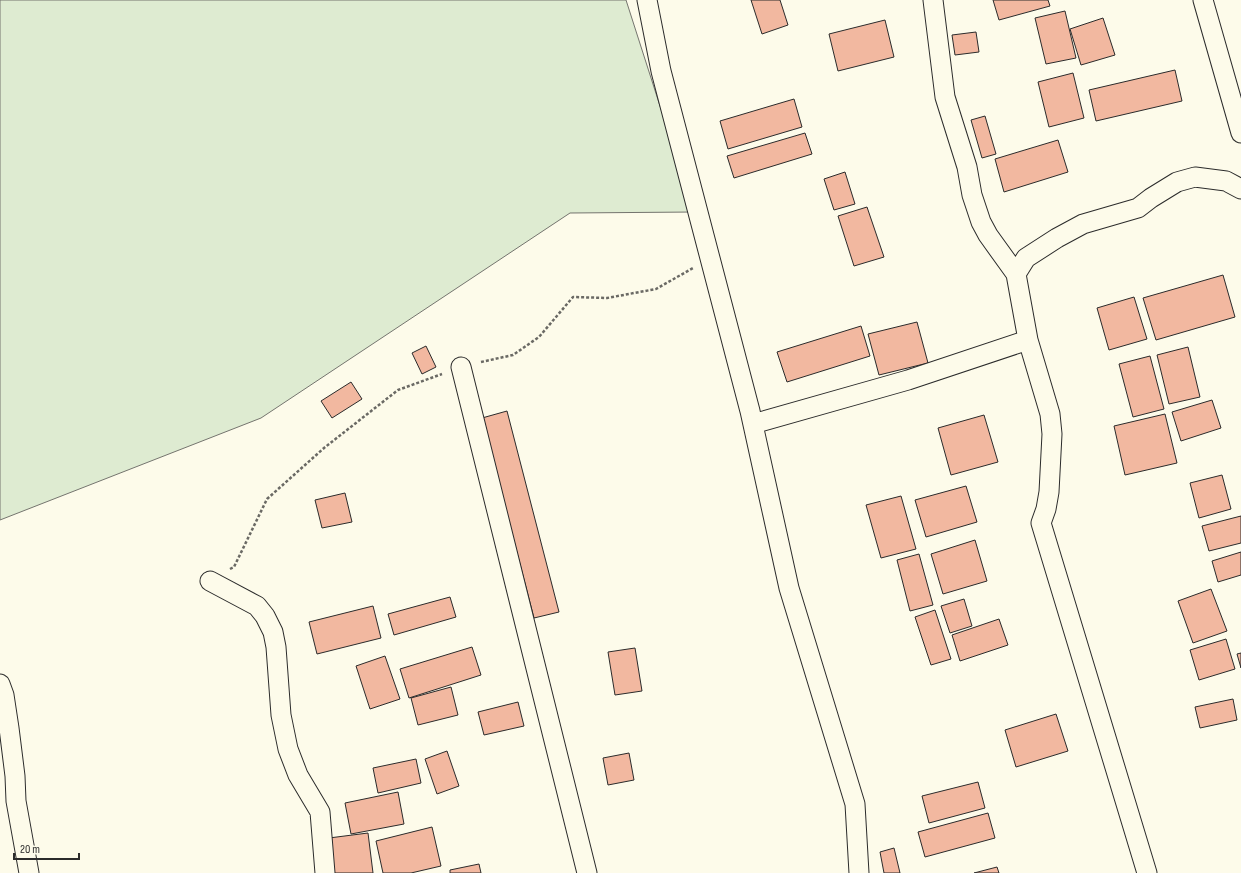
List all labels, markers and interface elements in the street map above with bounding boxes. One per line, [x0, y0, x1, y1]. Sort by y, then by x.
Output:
scale bar [14, 835, 79, 861]
text: 20 m [20, 842, 40, 857]

